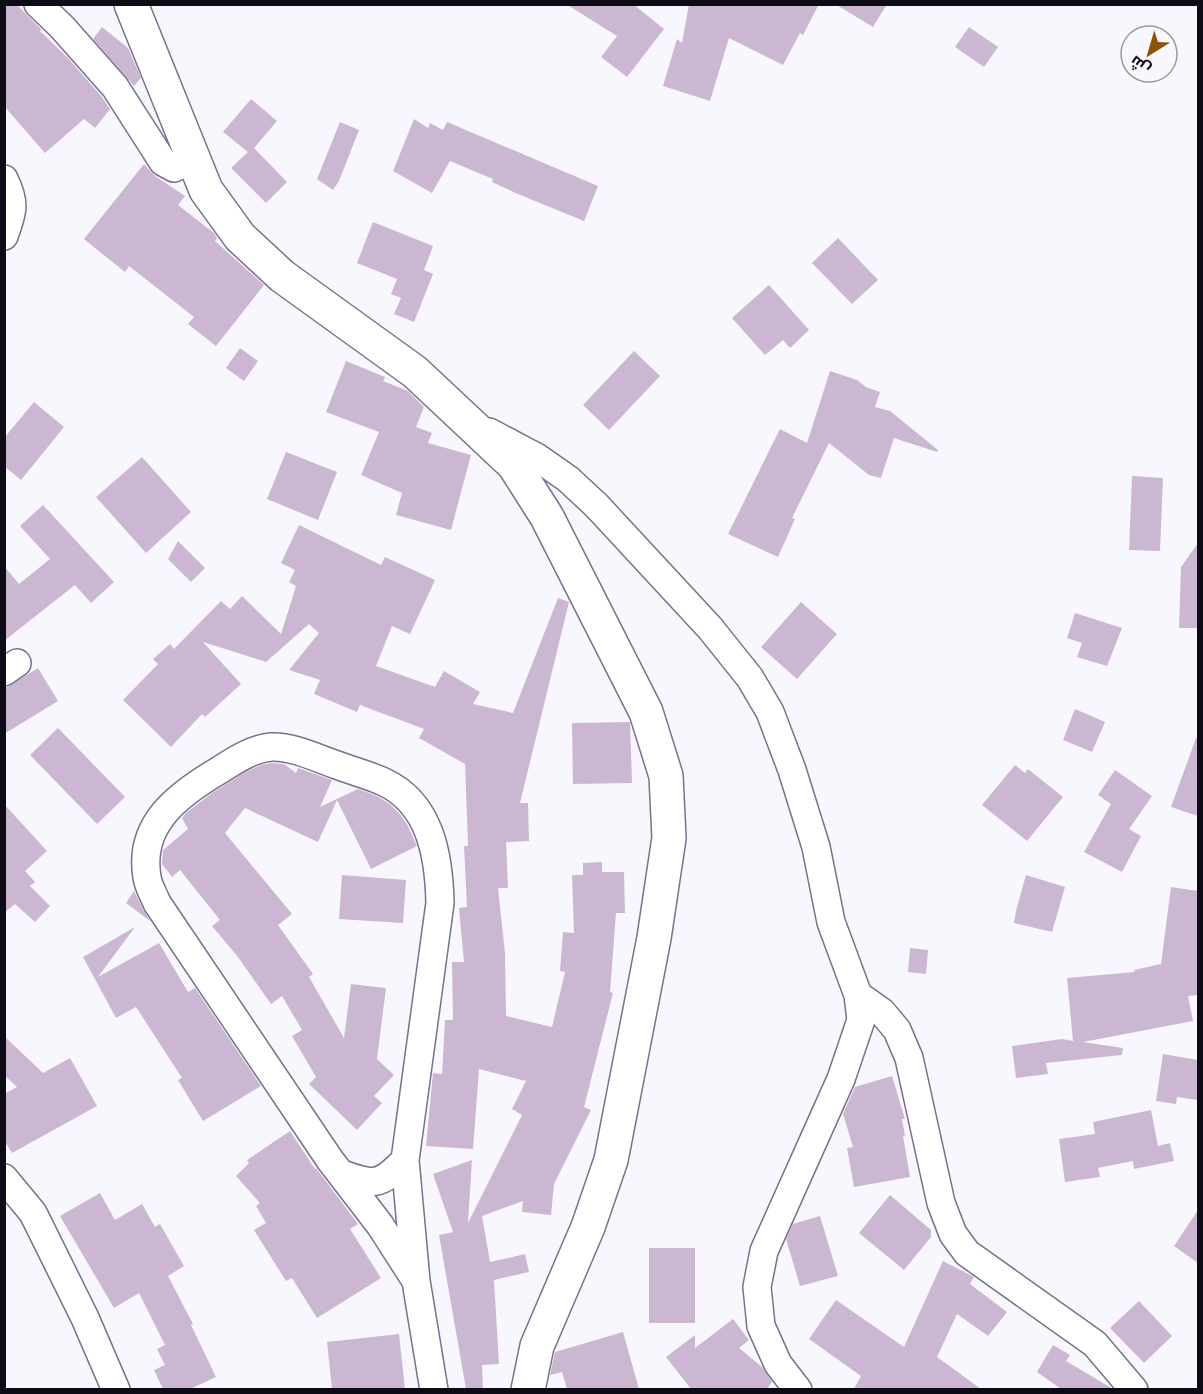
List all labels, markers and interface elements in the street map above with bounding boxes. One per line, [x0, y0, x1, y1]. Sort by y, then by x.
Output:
north arrow [1119, 24, 1179, 84]
text: ش [1125, 51, 1155, 81]

